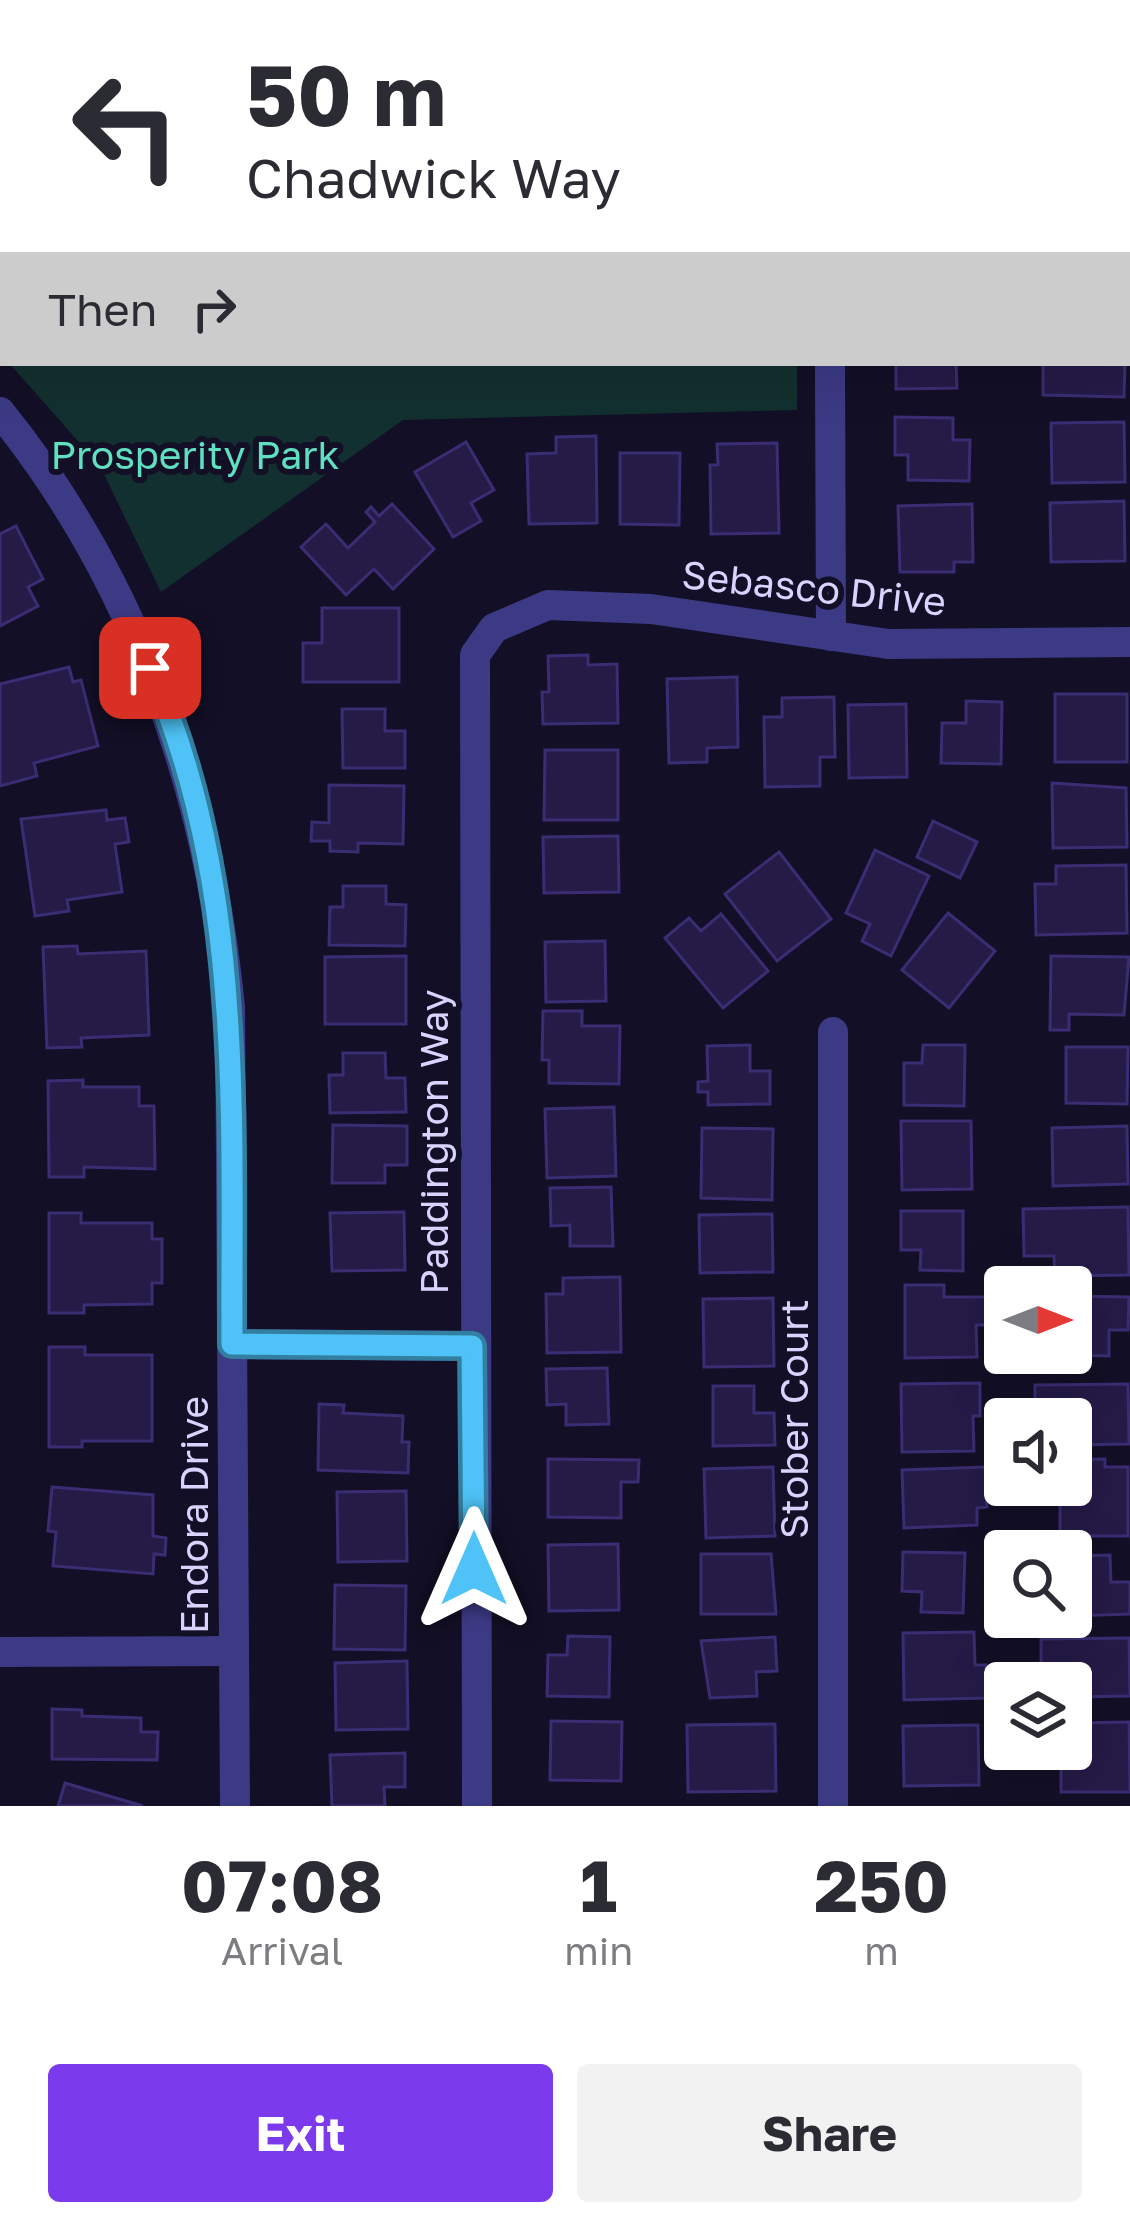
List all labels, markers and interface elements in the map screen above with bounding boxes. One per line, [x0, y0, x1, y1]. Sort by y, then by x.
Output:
text: 50 m [246, 44, 446, 144]
icon: left [48, 48, 204, 204]
text: Chadwick Way [246, 145, 621, 210]
icon: right [181, 276, 247, 342]
text: Then [48, 282, 157, 336]
park label: Prosperity Park [50, 431, 340, 478]
street label: Sebasco Drive [680, 550, 948, 625]
pin [99, 617, 201, 719]
icon: arrive [117, 635, 183, 701]
street label: Paddington Way [410, 989, 457, 1295]
north arrow [984, 1266, 1092, 1374]
map controls [984, 1266, 1092, 1770]
street label: Stober Court [770, 1299, 817, 1539]
street label: Endora Drive [170, 1396, 217, 1634]
button: sound [984, 1398, 1092, 1506]
position arrow [411, 1506, 537, 1632]
button: search [984, 1530, 1092, 1638]
button: layers [984, 1662, 1092, 1770]
text: 07:08 [181, 1841, 383, 1928]
text: 1 [580, 1841, 617, 1928]
text: 250 [814, 1841, 949, 1928]
text: Arrival [221, 1927, 343, 1974]
text: min [564, 1927, 633, 1974]
text: m [864, 1927, 899, 1974]
button: Exit [48, 2064, 553, 2202]
button: Share [577, 2064, 1082, 2202]

